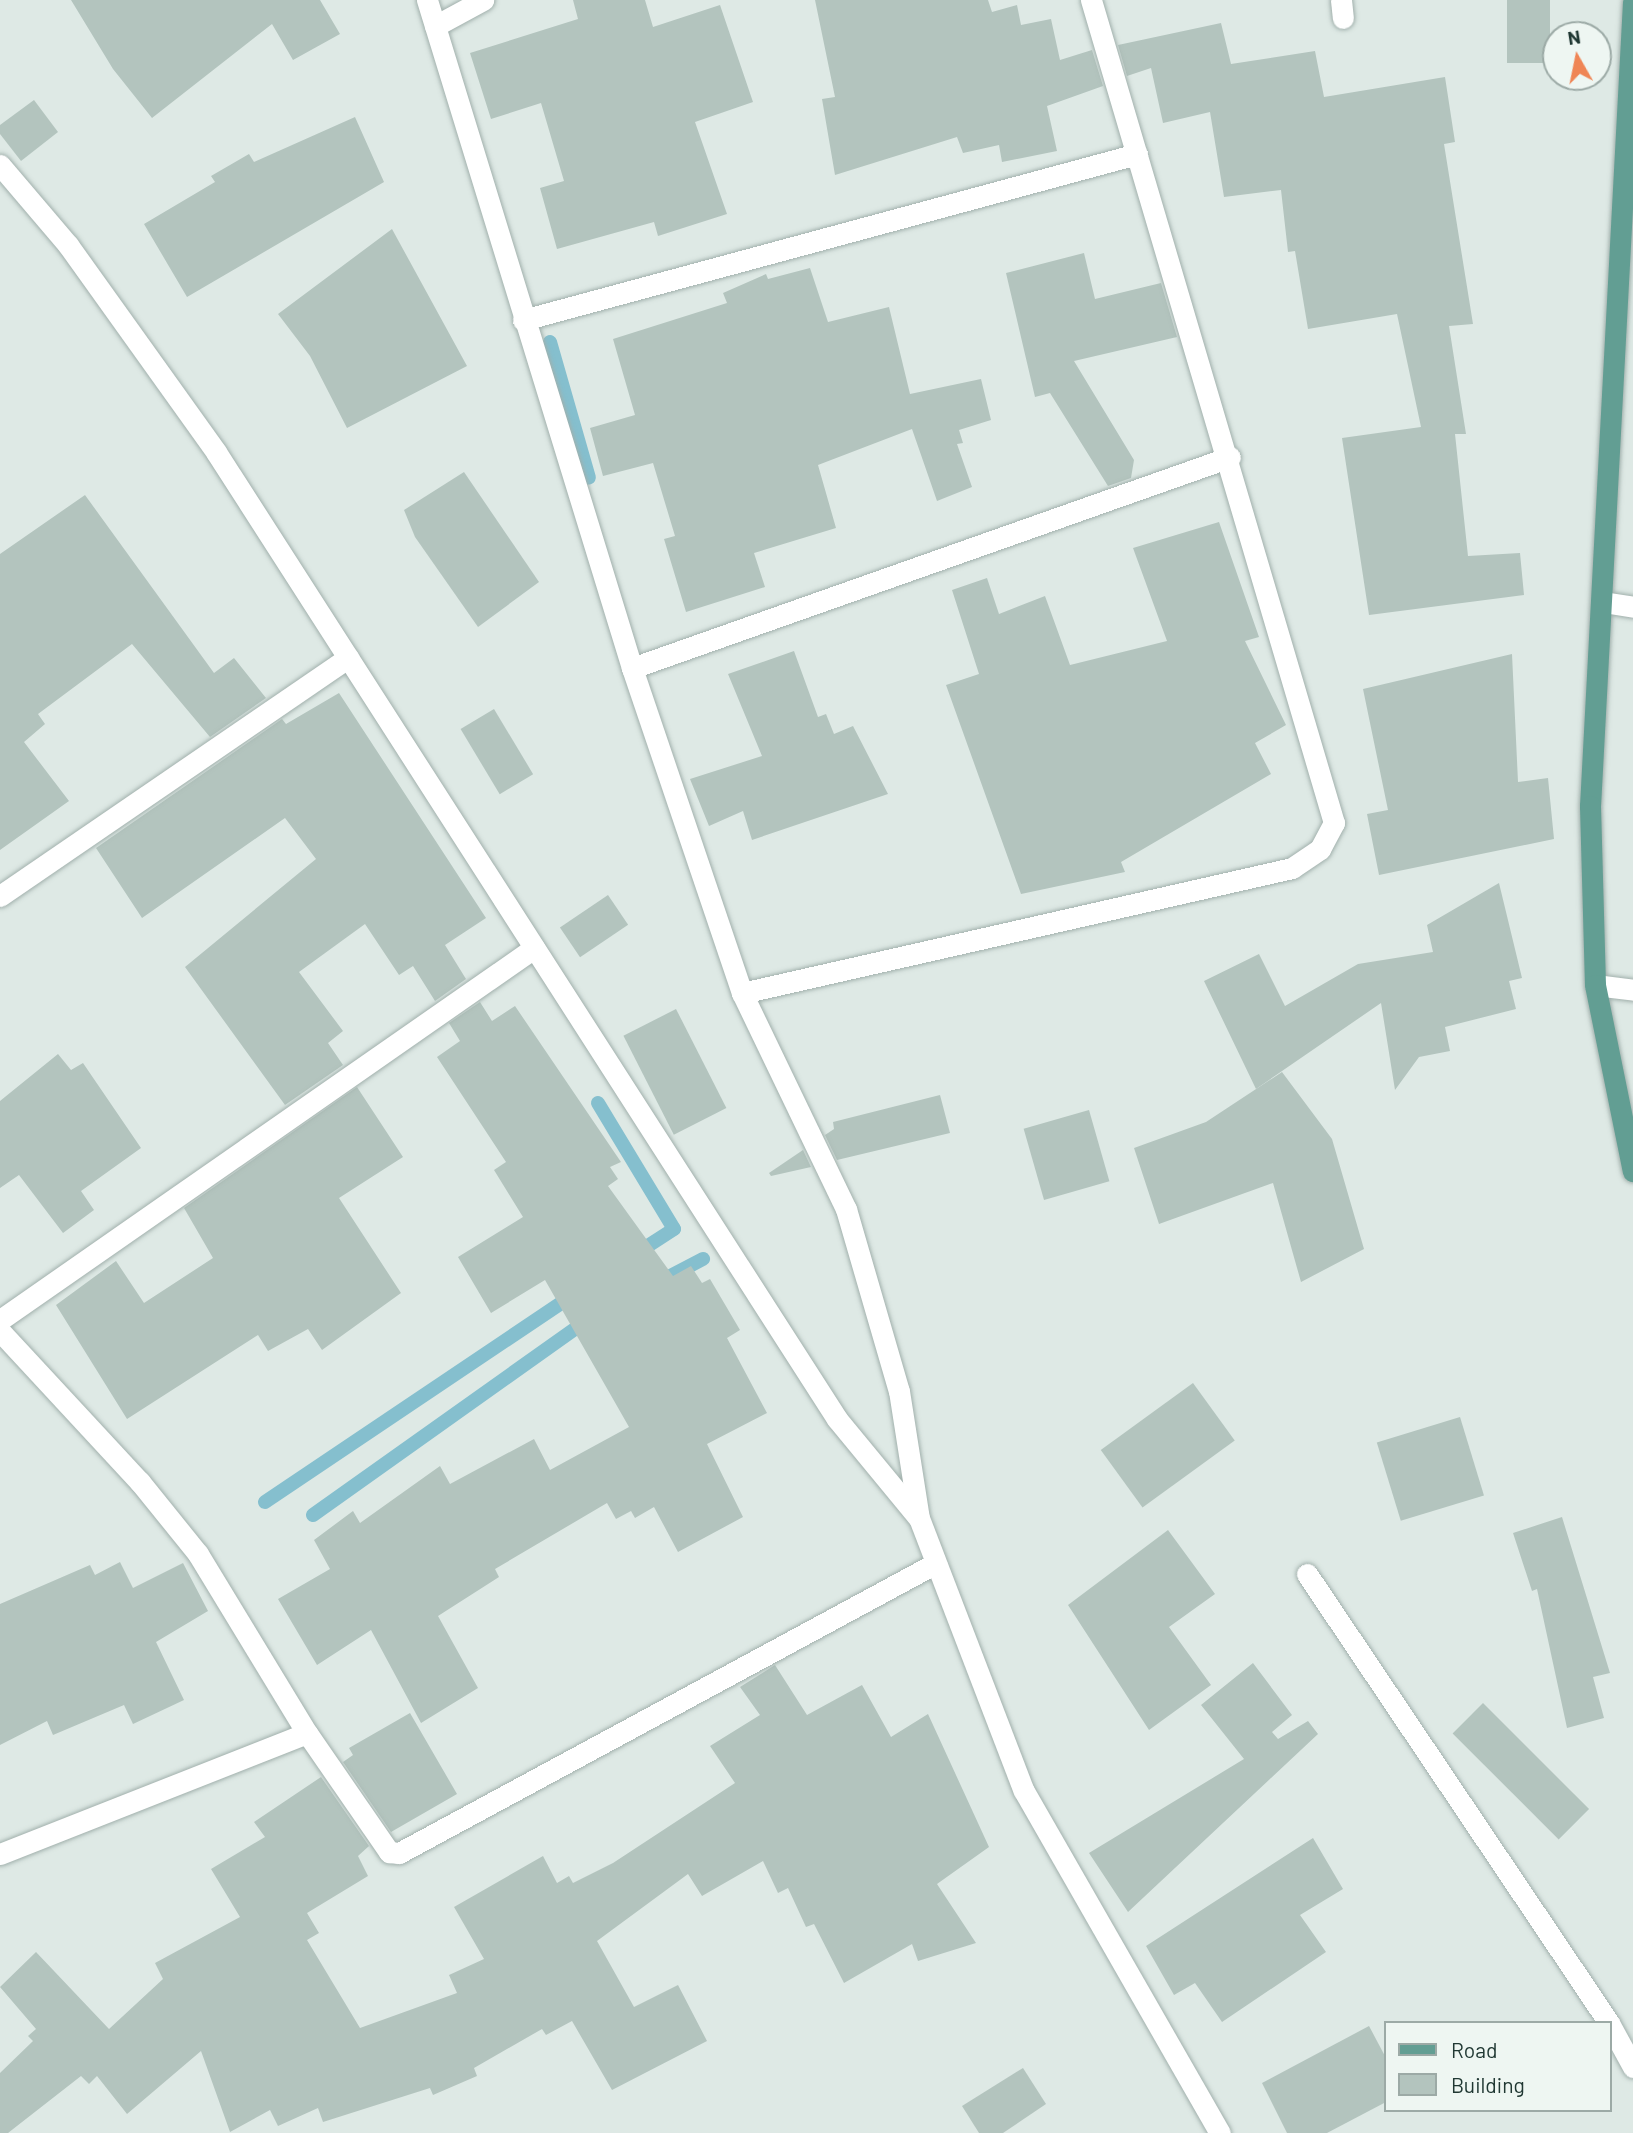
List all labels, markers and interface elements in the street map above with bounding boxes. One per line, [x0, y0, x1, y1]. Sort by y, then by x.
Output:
north arrow [1542, 21, 1612, 91]
text: N [1566, 24, 1582, 49]
legend [1384, 2021, 1612, 2112]
text: Road [1451, 2037, 1497, 2062]
text: Building [1451, 2072, 1525, 2097]

